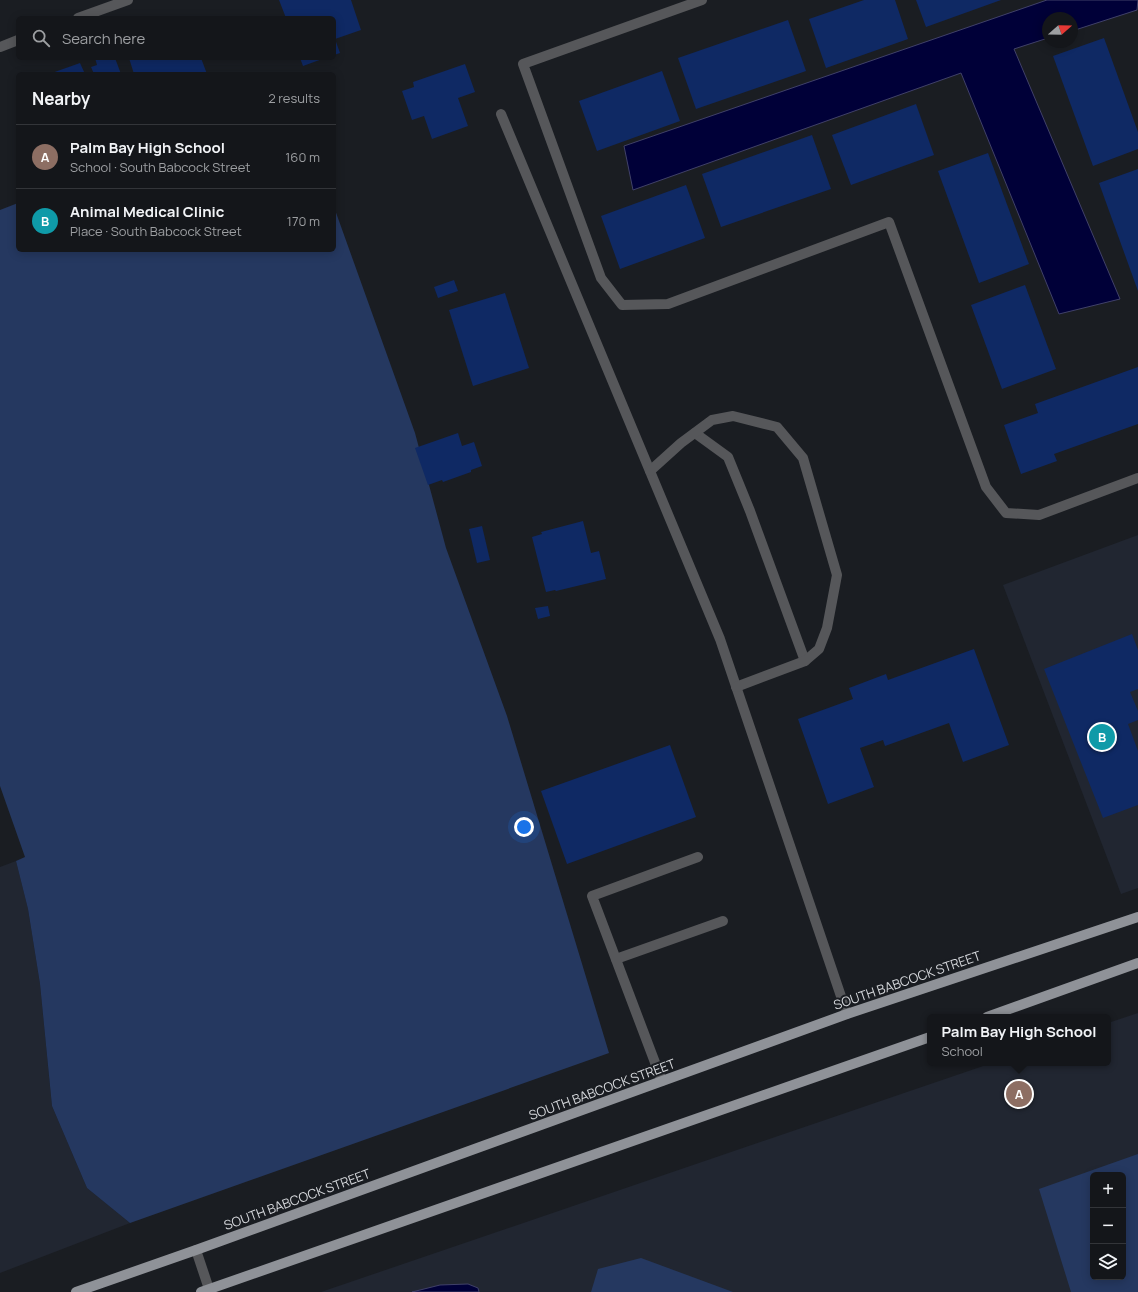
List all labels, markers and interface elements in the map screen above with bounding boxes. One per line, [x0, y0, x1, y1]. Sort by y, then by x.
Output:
north arrow [1042, 12, 1078, 48]
search box [16, 16, 336, 60]
icon: search [30, 27, 52, 49]
text: Search here [62, 28, 145, 49]
text: Nearby [32, 87, 90, 110]
text: 2 results [268, 89, 320, 107]
text: Palm Bay High School [70, 137, 225, 158]
text: A [41, 148, 49, 166]
text: 160 m [285, 148, 320, 166]
text: School · South Babcock Street [70, 158, 250, 176]
text: Animal Medical Clinic [70, 201, 224, 222]
text: B [41, 212, 49, 230]
text: 170 m [287, 212, 320, 230]
text: Place · South Babcock Street [70, 222, 242, 240]
pin: B [1089, 722, 1115, 752]
your location [514, 817, 534, 837]
street label: SOUTH BABCOCK STREET [831, 946, 983, 1014]
popup [927, 1014, 1111, 1066]
text: Palm Bay High School [941, 1021, 1097, 1042]
text: School [941, 1042, 983, 1060]
street label: SOUTH BABCOCK STREET [526, 1054, 678, 1124]
pin: A [1006, 1079, 1032, 1109]
street label: SOUTH BABCOCK STREET [221, 1164, 373, 1234]
map controls [1090, 1172, 1126, 1280]
button: + [1090, 1172, 1126, 1208]
button: − [1090, 1208, 1126, 1244]
button: layers [1090, 1244, 1126, 1280]

